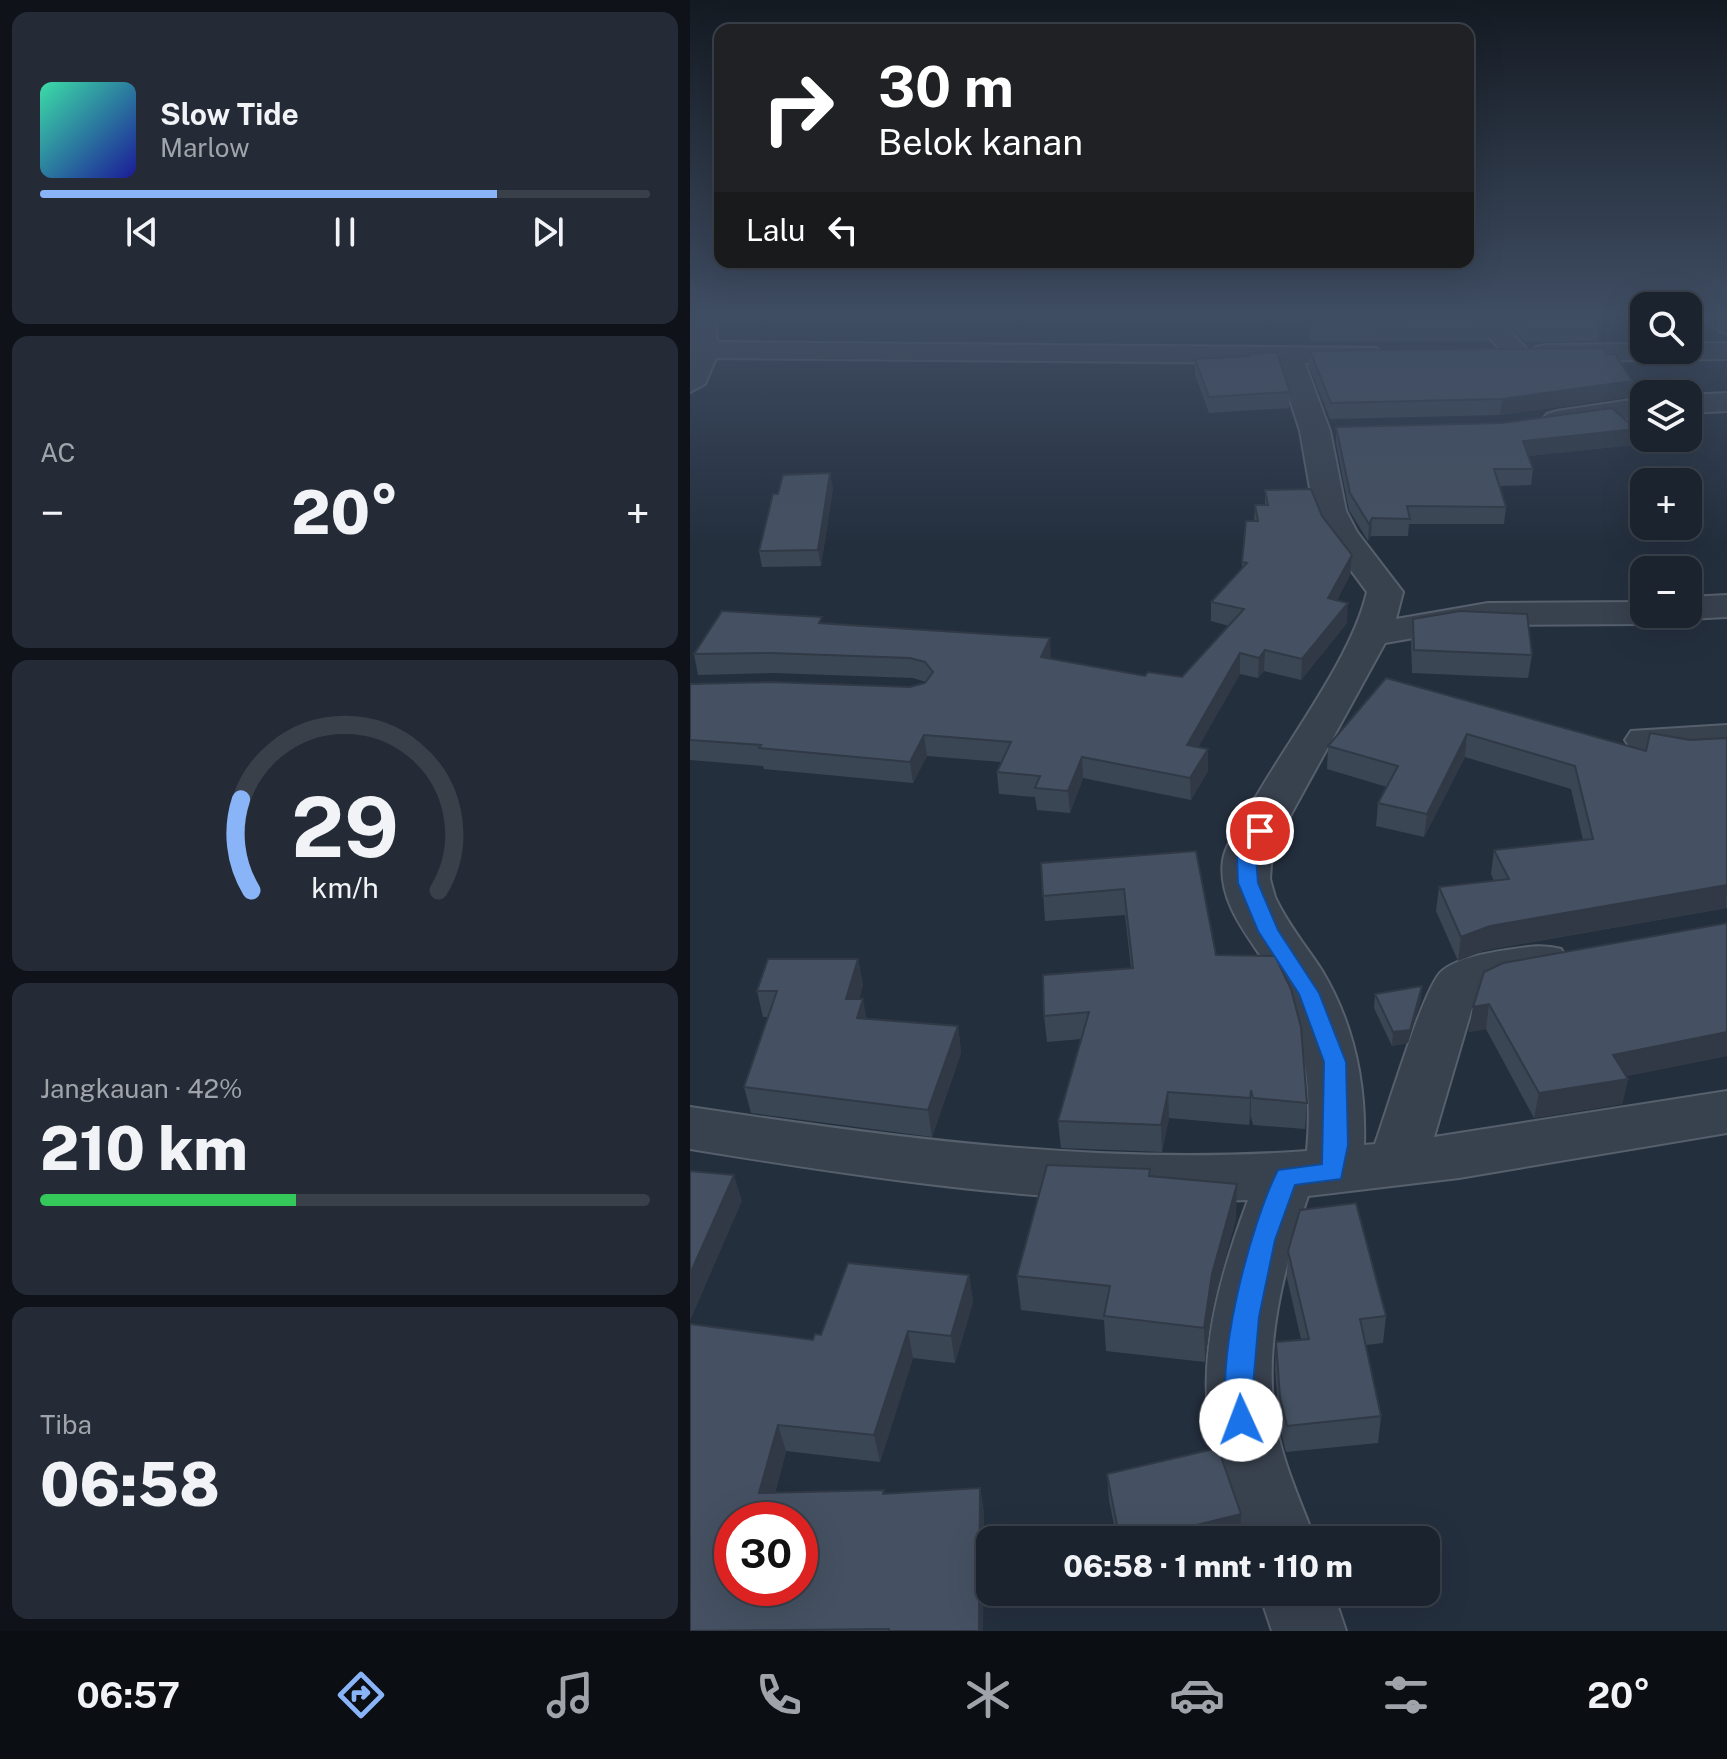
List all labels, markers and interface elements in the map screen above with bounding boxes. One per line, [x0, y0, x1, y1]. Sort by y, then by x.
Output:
text: 30 m [878, 54, 1014, 120]
icon: right [746, 56, 850, 160]
text: Slow Tide [160, 96, 299, 132]
text: Belok kanan [878, 121, 1083, 163]
text: Marlow [160, 132, 250, 163]
icon: left [821, 208, 865, 252]
icon: previous [120, 210, 164, 254]
icon: pause [323, 210, 367, 254]
icon: next [526, 210, 570, 254]
text: Lalu [746, 212, 805, 248]
map controls [1630, 292, 1702, 628]
button: search [1630, 292, 1702, 364]
button: layers [1630, 380, 1702, 452]
text: AC [40, 437, 75, 468]
button: + [1630, 468, 1702, 540]
text: 20° [291, 477, 399, 548]
text: − [40, 487, 64, 539]
text: + [626, 487, 650, 539]
button: − [1630, 556, 1702, 628]
text: 29 [291, 778, 399, 876]
pin [1226, 797, 1294, 865]
icon: arrive [1238, 809, 1282, 853]
text: km/h [311, 872, 379, 905]
text: Jangkauan · 42% [40, 1073, 243, 1104]
text: 210 km [40, 1113, 248, 1184]
position arrow [1199, 1378, 1283, 1462]
text: Tiba [40, 1409, 92, 1440]
text: 06:58 [40, 1449, 220, 1520]
speed limit sign: 30 [714, 1502, 818, 1606]
text: 06:58 · 1 mnt · 110 m [1063, 1548, 1353, 1584]
icon: directions [333, 1667, 389, 1723]
icon: music [542, 1667, 598, 1723]
icon: phone [751, 1667, 807, 1723]
icon: climate [960, 1667, 1016, 1723]
icon: car [1169, 1667, 1225, 1723]
icon: filters [1378, 1667, 1434, 1723]
text: 06:57 [77, 1674, 180, 1716]
text: 20° [1587, 1674, 1650, 1716]

